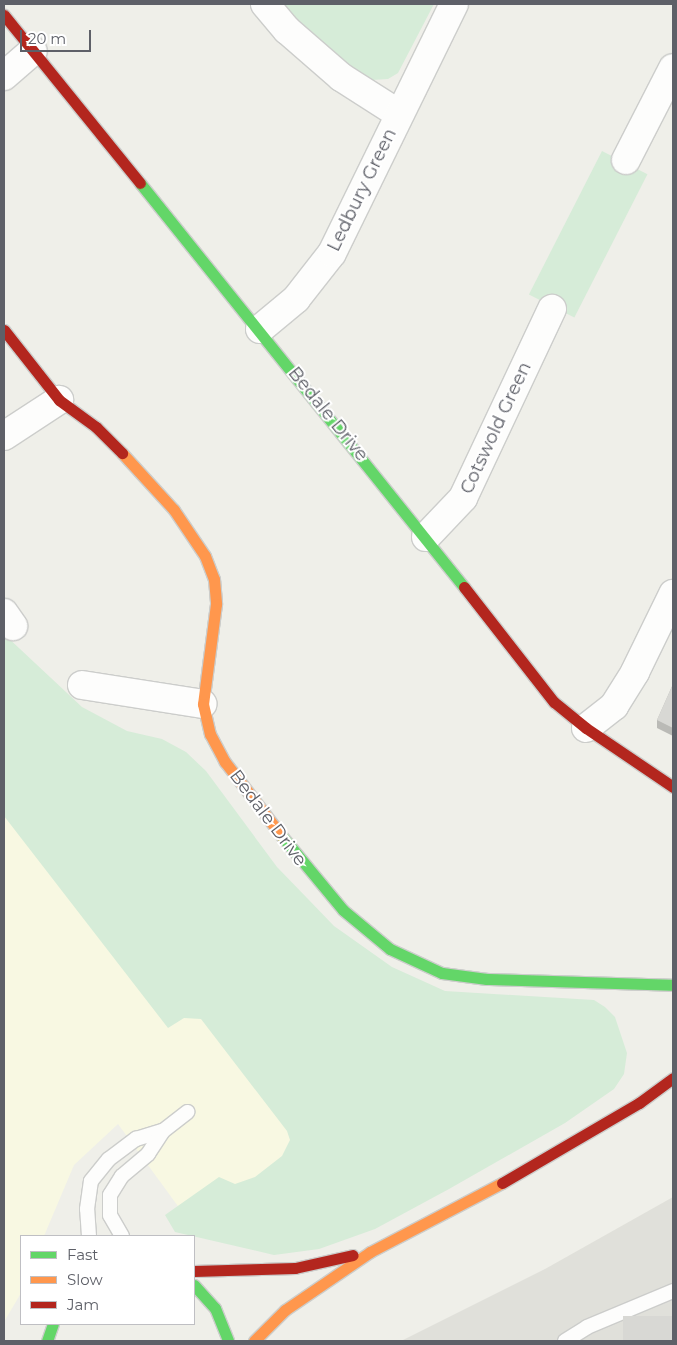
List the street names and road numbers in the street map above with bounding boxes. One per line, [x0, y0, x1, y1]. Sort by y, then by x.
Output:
street label: Ledbury Green [323, 125, 401, 255]
street label: Cotswold Green [456, 359, 536, 497]
street label: Bedale Drive [283, 363, 373, 465]
street label: Bedale Drive [225, 766, 311, 870]

